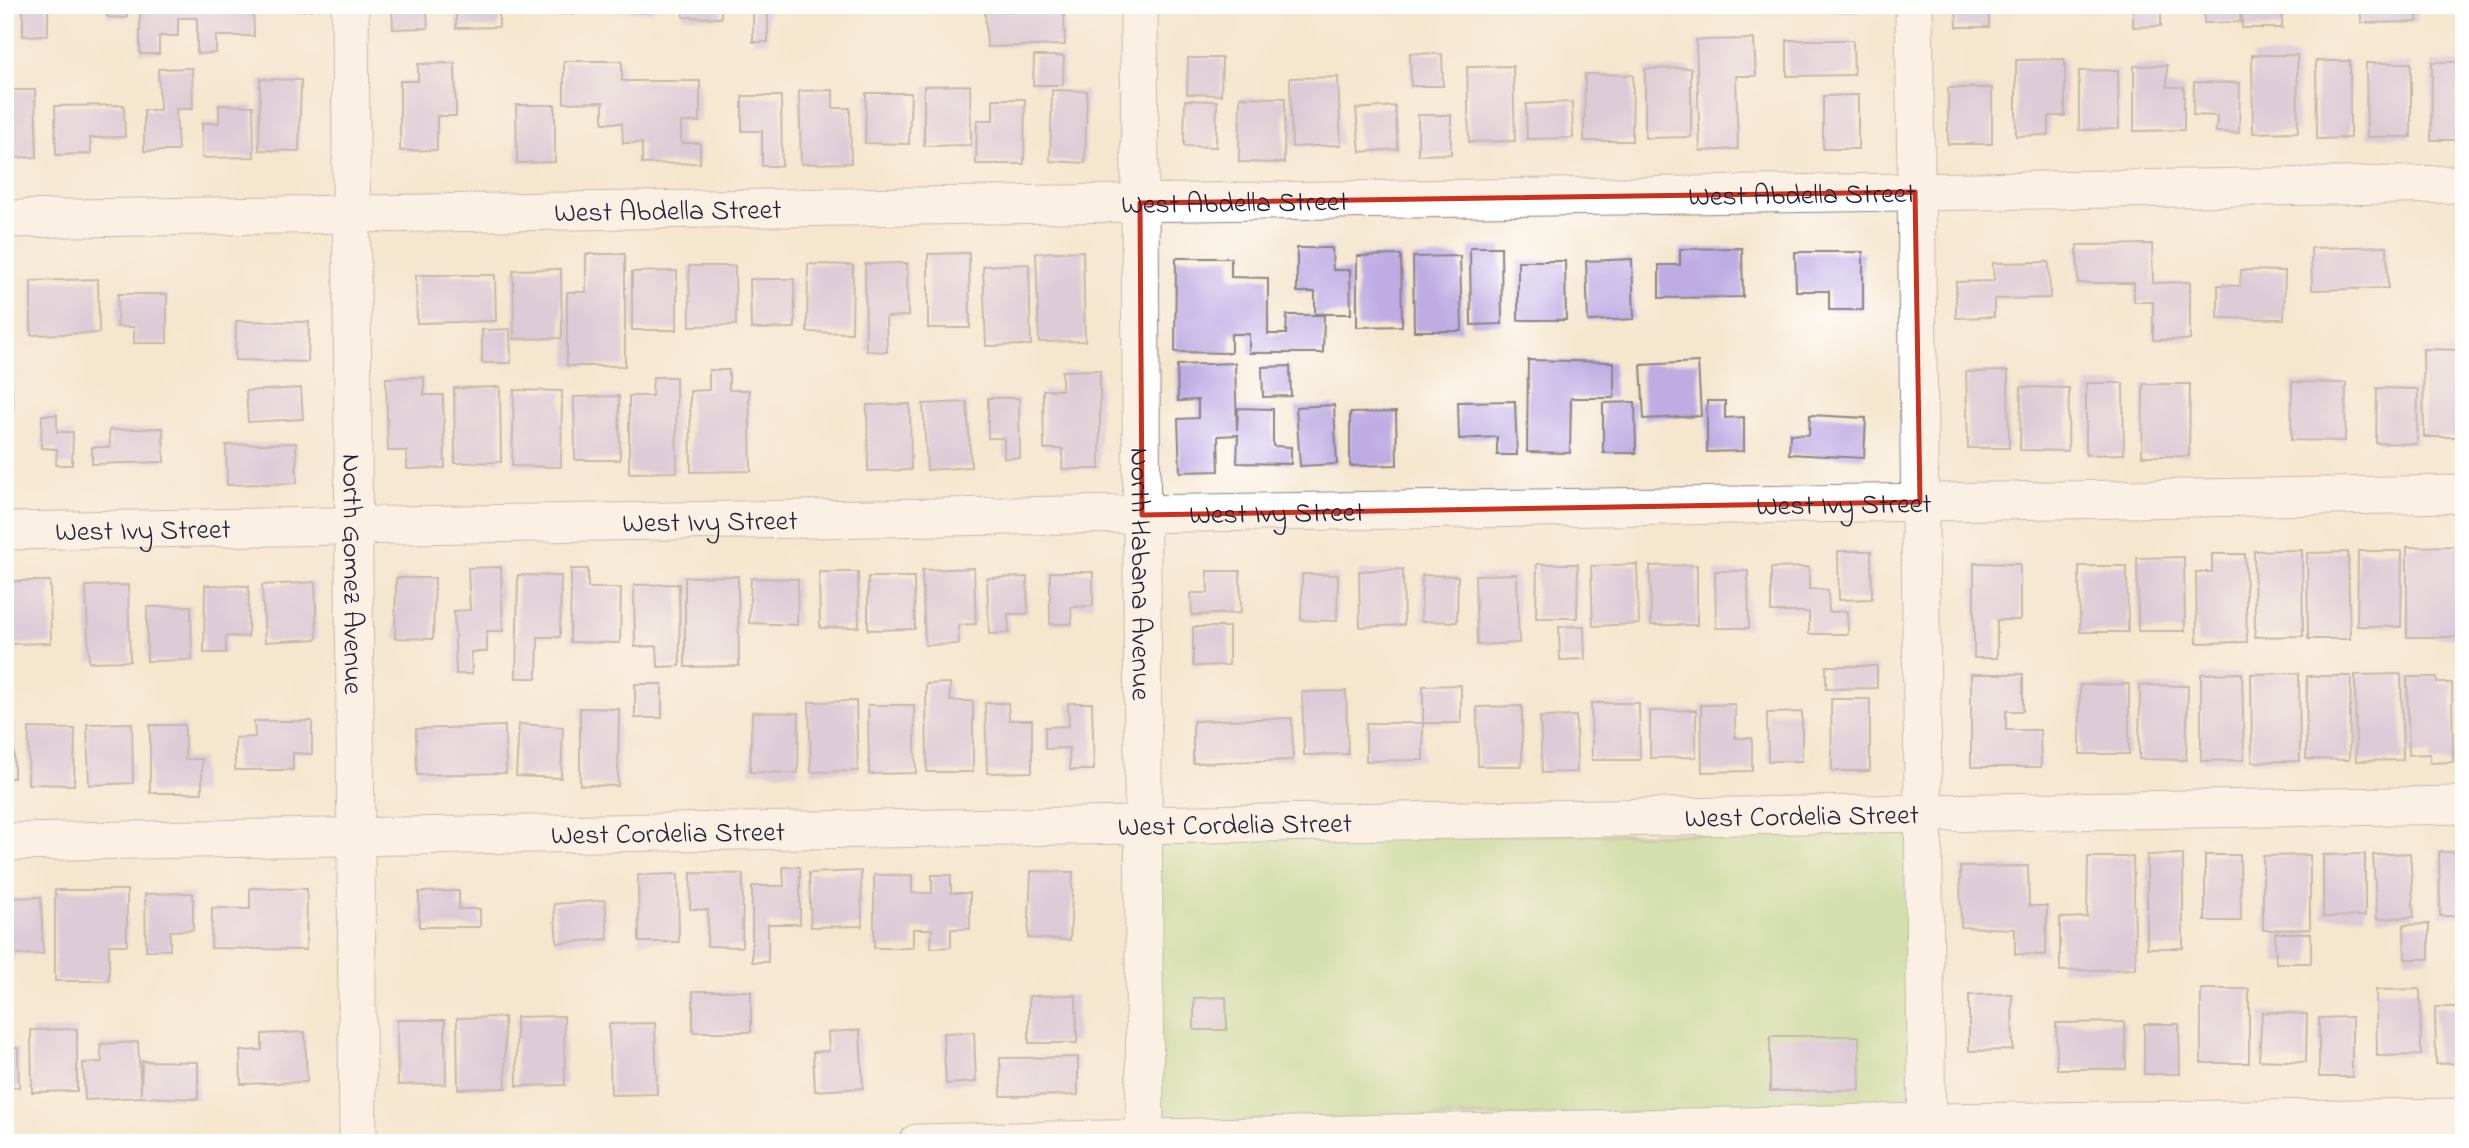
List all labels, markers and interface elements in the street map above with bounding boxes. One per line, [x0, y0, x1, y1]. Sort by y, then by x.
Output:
street label: West Abdella Street [1688, 175, 1916, 219]
street label: West Abdella Street [1121, 183, 1349, 227]
street label: West Abdella Street [554, 191, 782, 235]
street label: North Habana Avenue [1117, 447, 1160, 701]
street label: North Gomez Avenue [329, 453, 372, 695]
street label: West Ivy Street [1756, 485, 1932, 529]
street label: West Ivy Street [1189, 494, 1365, 537]
street label: West Ivy Street [622, 502, 798, 546]
street label: West Ivy Street [55, 511, 231, 554]
street label: West Cordelia Street [1684, 796, 1919, 841]
street label: West Cordelia Street [1117, 805, 1352, 849]
street label: West Cordelia Street [550, 813, 785, 858]

